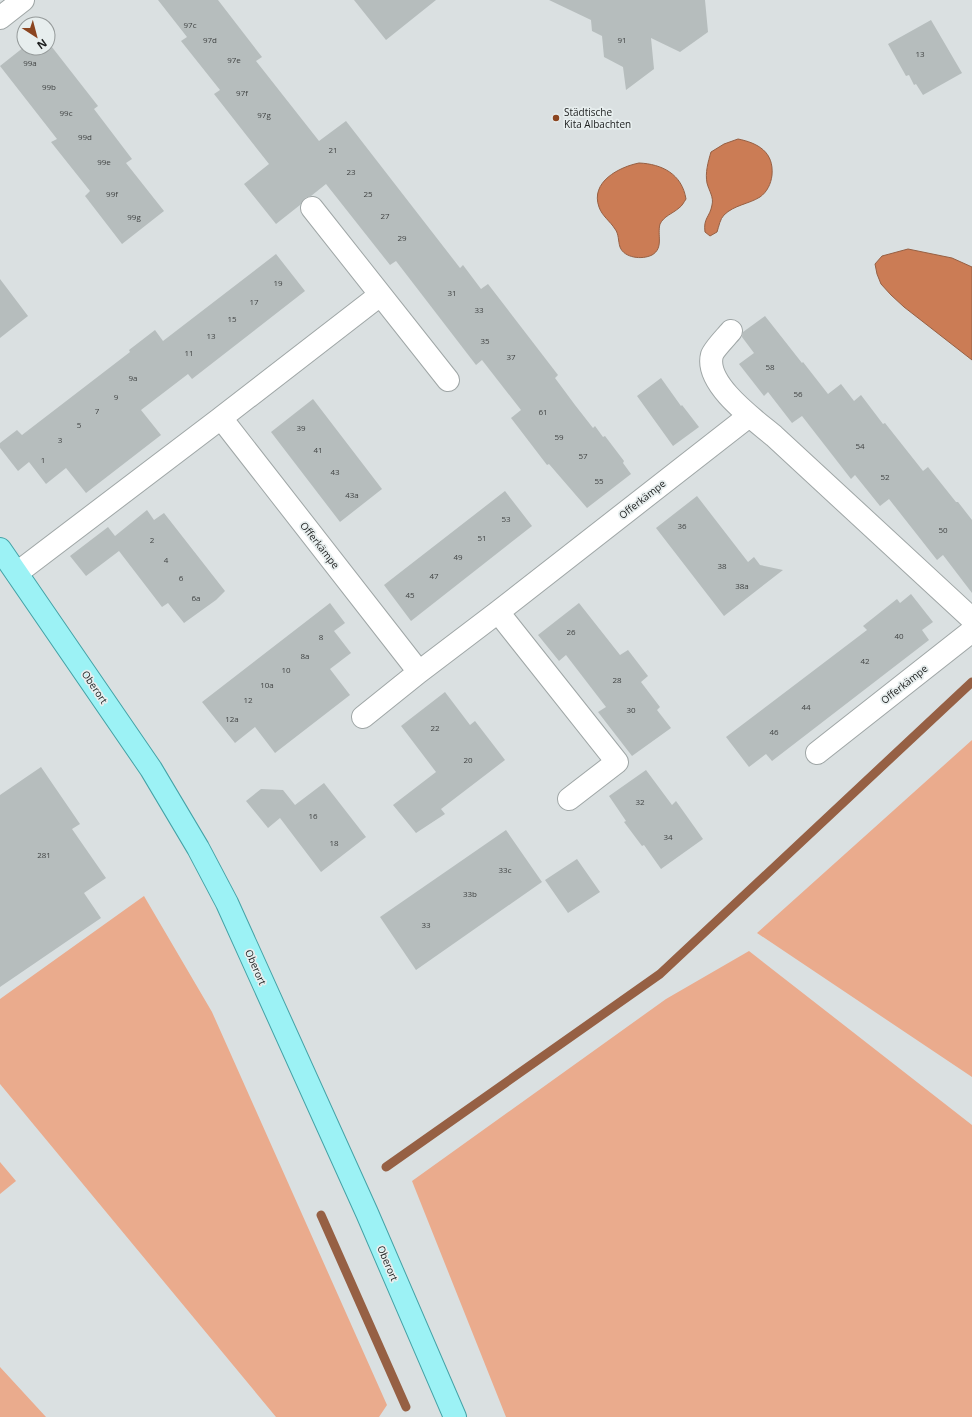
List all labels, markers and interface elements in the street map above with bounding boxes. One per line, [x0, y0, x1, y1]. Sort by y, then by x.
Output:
north arrow [16, 16, 56, 56]
house number: 97c [184, 19, 197, 30]
house number: 97d [203, 34, 217, 45]
house number: 91 [617, 34, 627, 45]
text: N [34, 36, 50, 53]
house number: 13 [915, 48, 925, 59]
house number: 97e [227, 54, 241, 65]
house number: 99a [23, 57, 37, 68]
house number: 99b [42, 81, 56, 92]
house number: 97f [236, 87, 249, 98]
place label: Städtische Kita Albachten [564, 105, 631, 131]
house number: 99c [60, 107, 73, 118]
house number: 97g [257, 109, 271, 120]
marker: Städtische Kita Albachten [551, 113, 561, 123]
house number: 99d [78, 131, 92, 142]
house number: 21 [328, 144, 338, 155]
house number: 99e [97, 156, 111, 167]
house number: 23 [346, 166, 356, 177]
house number: 99f [106, 188, 119, 199]
house number: 25 [363, 188, 373, 199]
house number: 27 [380, 210, 390, 221]
house number: 99g [127, 211, 141, 222]
house number: 29 [397, 232, 407, 243]
house number: 19 [273, 277, 283, 288]
house number: 31 [447, 287, 457, 298]
house number: 17 [249, 296, 259, 307]
house number: 33 [474, 304, 484, 315]
house number: 15 [227, 313, 237, 324]
house number: 13 [206, 330, 216, 341]
house number: 35 [480, 335, 490, 346]
house number: 11 [184, 347, 194, 358]
house number: 37 [506, 351, 516, 362]
house number: 58 [765, 361, 775, 372]
house number: 9a [128, 372, 138, 383]
house number: 56 [793, 388, 803, 399]
house number: 9 [114, 391, 119, 402]
house number: 7 [95, 405, 100, 416]
house number: 61 [538, 406, 548, 417]
house number: 5 [77, 419, 82, 430]
house number: 39 [296, 422, 306, 433]
house number: 59 [554, 431, 564, 442]
house number: 3 [58, 434, 63, 445]
house number: 54 [855, 440, 865, 451]
house number: 41 [313, 444, 323, 455]
house number: 57 [578, 450, 588, 461]
house number: 1 [41, 454, 45, 465]
house number: 43 [330, 466, 340, 477]
house number: 52 [880, 471, 890, 482]
house number: 55 [594, 475, 604, 486]
street label: Offerkämpe [616, 476, 669, 522]
house number: 43a [345, 489, 359, 500]
house number: 53 [501, 513, 511, 524]
street label: Offerkämpe [297, 519, 343, 572]
house number: 36 [677, 520, 687, 531]
house number: 50 [938, 524, 948, 535]
house number: 51 [477, 532, 487, 543]
house number: 2 [150, 534, 155, 545]
house number: 49 [453, 551, 463, 562]
house number: 4 [164, 554, 169, 565]
house number: 38 [717, 560, 727, 571]
house number: 47 [429, 570, 439, 581]
house number: 6 [179, 572, 184, 583]
house number: 38a [735, 580, 749, 591]
house number: 45 [405, 589, 415, 600]
house number: 6a [191, 592, 201, 603]
house number: 26 [566, 626, 576, 637]
house number: 40 [894, 630, 904, 641]
house number: 8 [319, 631, 324, 642]
house number: 8a [300, 650, 310, 661]
house number: 42 [860, 655, 870, 666]
street label: Offerkämpe [878, 661, 931, 707]
house number: 10 [281, 664, 291, 675]
street label: Oberort [79, 668, 111, 707]
house number: 28 [612, 674, 622, 685]
house number: 10a [260, 679, 274, 690]
house number: 12 [243, 694, 253, 705]
house number: 44 [801, 701, 811, 712]
house number: 30 [626, 704, 636, 715]
house number: 12a [225, 713, 239, 724]
house number: 22 [430, 722, 440, 733]
house number: 46 [769, 726, 779, 737]
house number: 20 [463, 754, 473, 765]
house number: 32 [635, 796, 645, 807]
house number: 16 [308, 810, 318, 821]
house number: 34 [663, 831, 673, 842]
house number: 18 [329, 837, 339, 848]
house number: 281 [37, 849, 51, 860]
house number: 33c [499, 864, 512, 875]
house number: 33b [463, 888, 477, 899]
house number: 33 [421, 919, 431, 930]
street label: Oberort [242, 947, 270, 987]
street label: Oberort [374, 1243, 402, 1283]

